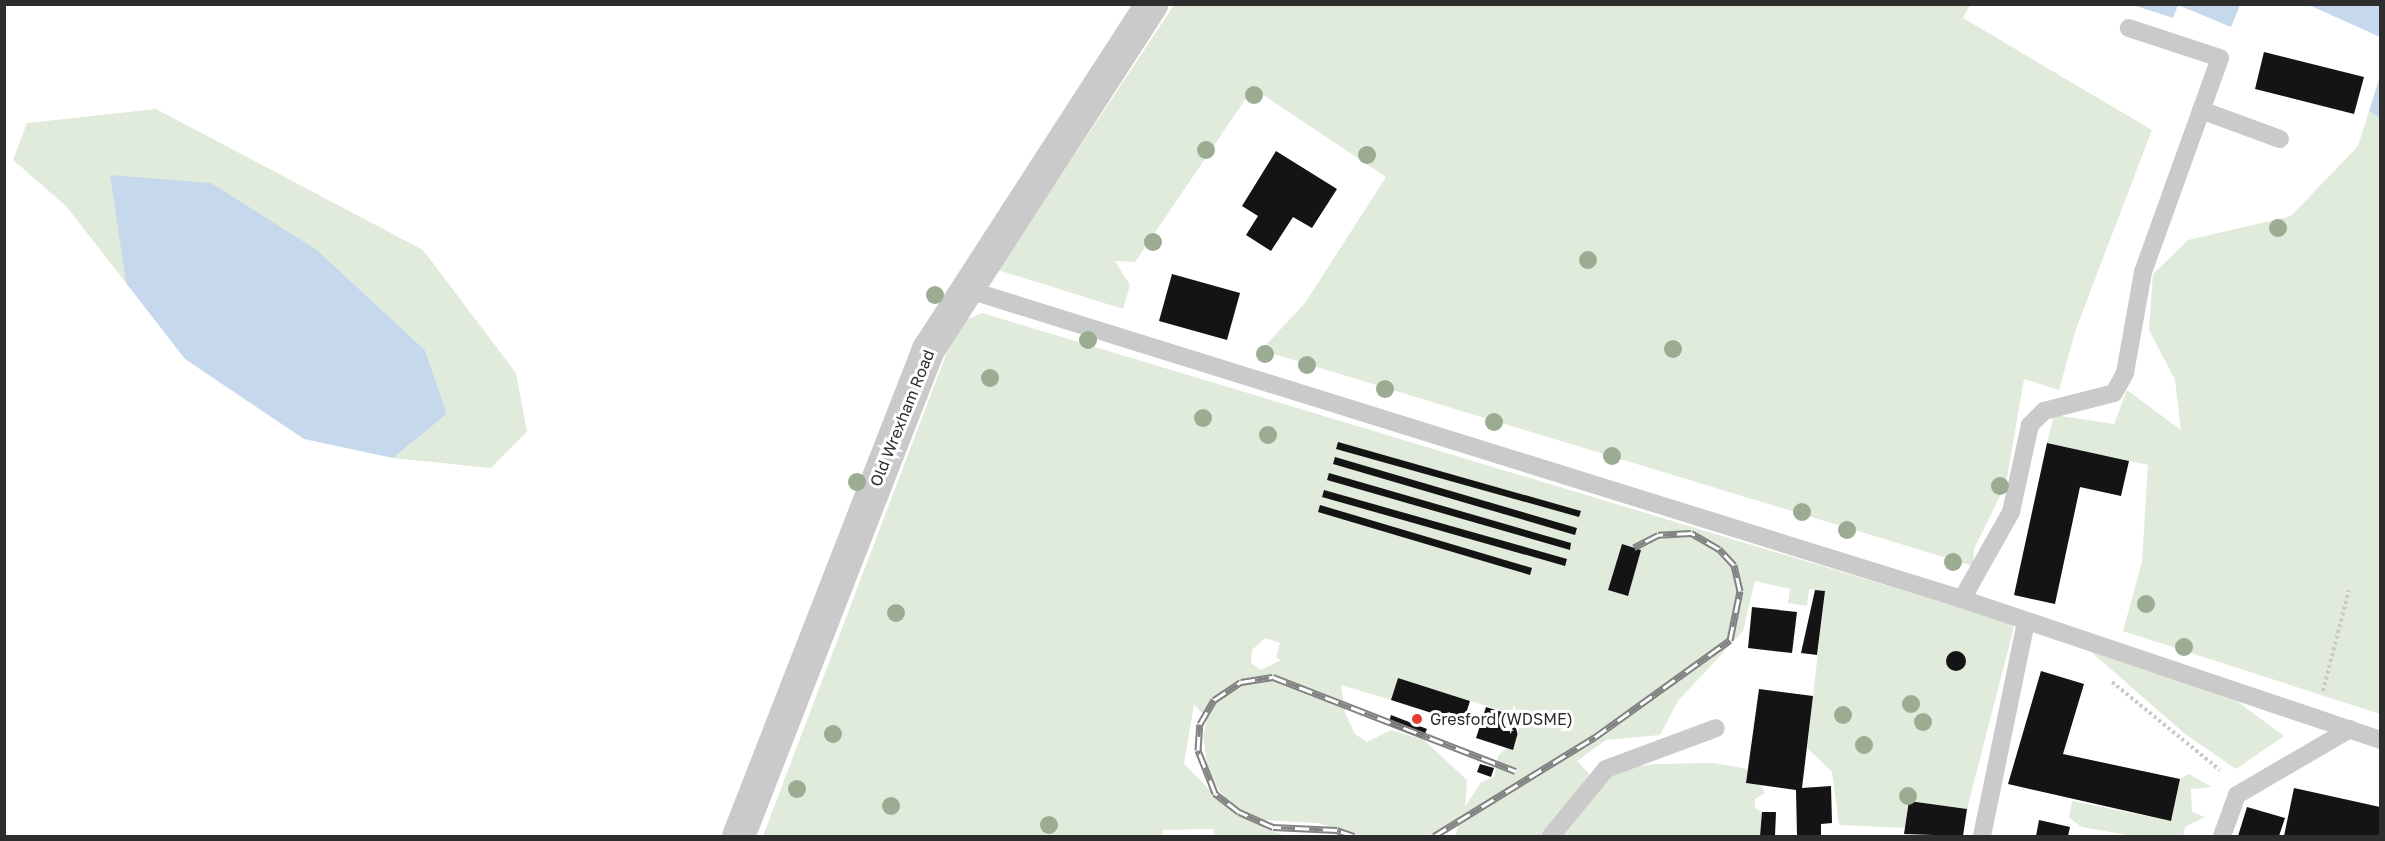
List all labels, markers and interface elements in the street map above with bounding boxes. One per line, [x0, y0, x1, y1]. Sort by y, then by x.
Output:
street label: Old Wrexham Road [866, 347, 938, 489]
place label: Gresford (WDSME) [1430, 709, 1573, 729]
marker: Gresford (WDSME) [1408, 710, 1426, 728]

